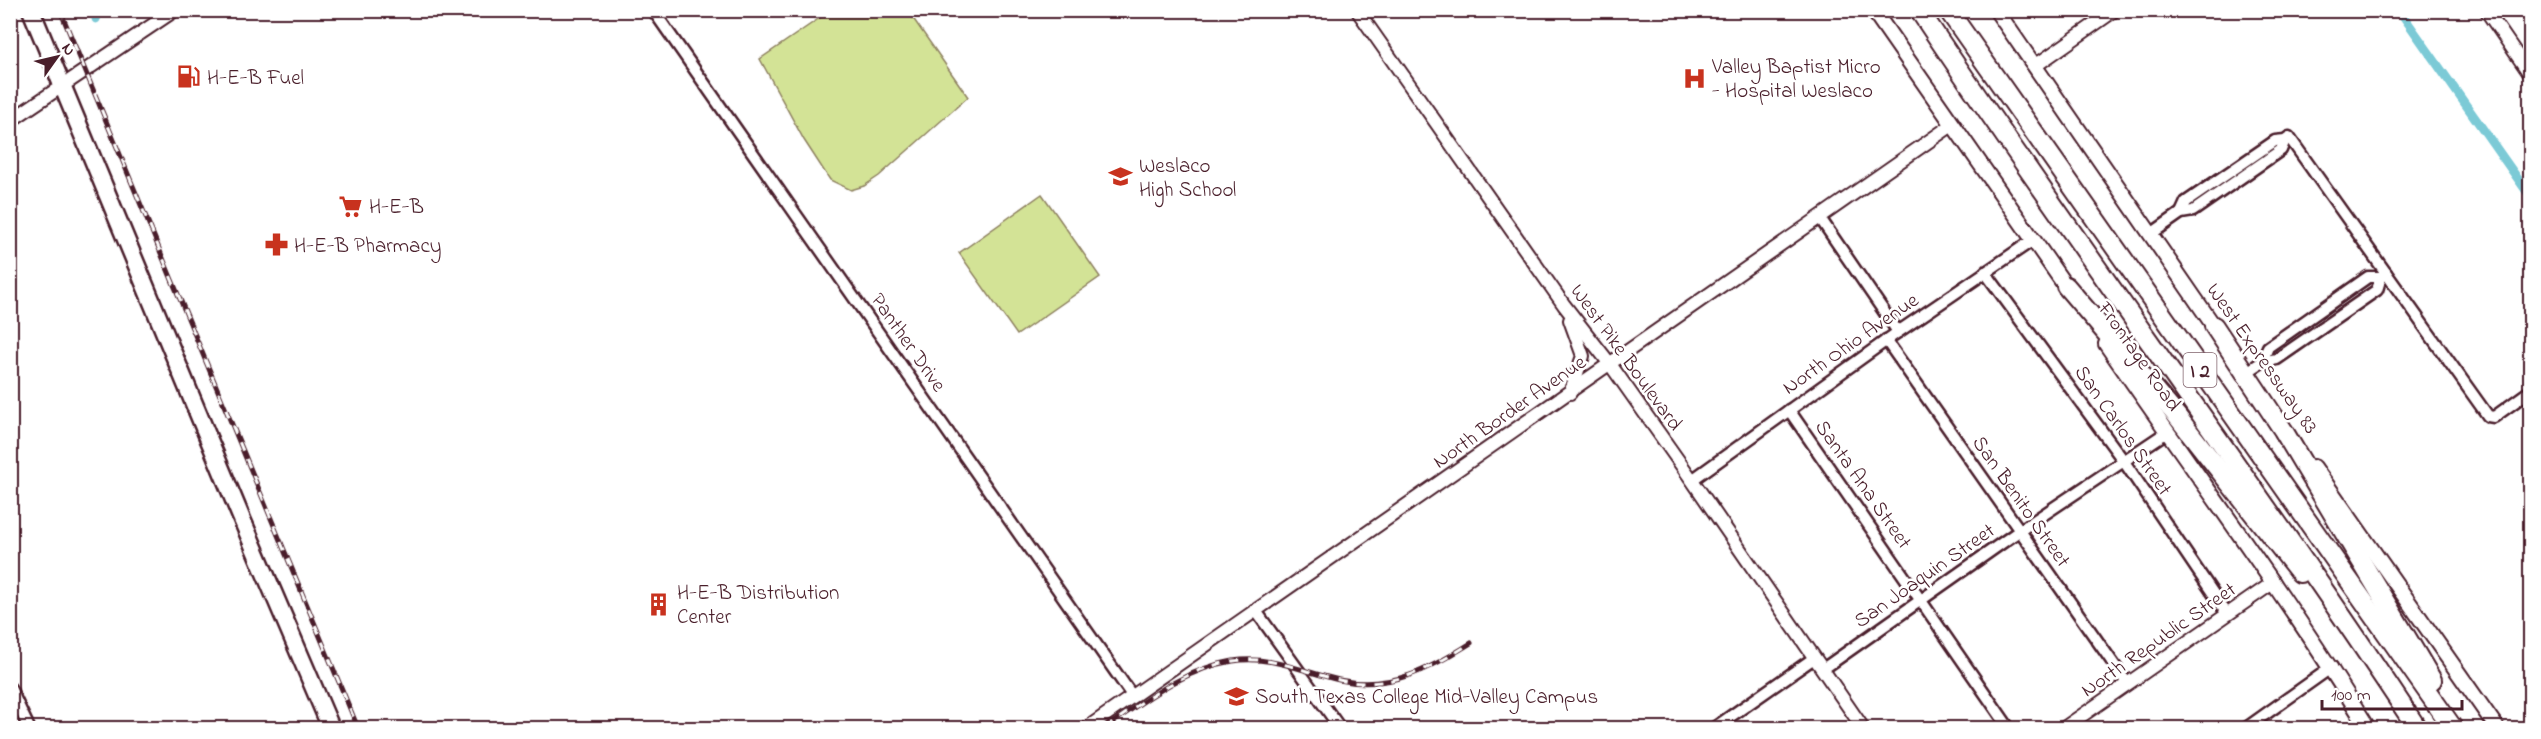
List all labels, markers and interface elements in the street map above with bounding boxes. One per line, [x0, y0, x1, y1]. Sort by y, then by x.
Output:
north arrow [27, 27, 87, 87]
text: N [55, 39, 81, 61]
place label: Valley Baptist Micro - Hospital Weslaco [1711, 53, 1881, 107]
fuel station icon: H-E-B Fuel [176, 64, 202, 90]
place label: H-E-B Fuel [207, 64, 304, 94]
hospital icon: Valley Baptist Micro - Hospital Weslaco [1681, 65, 1707, 91]
place label: Weslaco High School [1139, 152, 1236, 208]
school or university icon: Weslaco High School [1108, 164, 1134, 190]
supermarket icon: H-E-B [338, 193, 364, 219]
place label: H-E-B [369, 193, 424, 223]
pharmacy icon: H-E-B Pharmacy [263, 232, 289, 258]
place label: H-E-B Pharmacy [294, 232, 441, 264]
street label: West Expressway 83 [2196, 278, 2325, 442]
street label: West Pike Boulevard [1562, 279, 1689, 438]
street label: North Ohio Avenue [1777, 286, 1926, 403]
street label: Panther Drive [862, 288, 953, 399]
street label: Frontage Road [2087, 295, 2187, 419]
street label: North Border Avenue [1427, 348, 1593, 477]
road number: I 2 [2184, 353, 2216, 387]
street label: San Carlos Street [2066, 360, 2179, 502]
street label: Santa Ana Street [1807, 414, 1918, 556]
street label: San Benito Street [1964, 430, 2077, 574]
street label: San Joaquin Street [1849, 517, 2002, 637]
street label: North Republic Street [2075, 576, 2243, 706]
place label: H-E-B Distribution Center [677, 579, 839, 633]
building icon: H-E-B Distribution Center [646, 591, 672, 617]
scale bar [2322, 673, 2462, 711]
school or university icon: South Texas College Mid-Valley Campus [1224, 683, 1250, 709]
place label: South Texas College Mid-Valley Campus [1255, 683, 1598, 715]
text: 100 m [2331, 683, 2371, 709]

